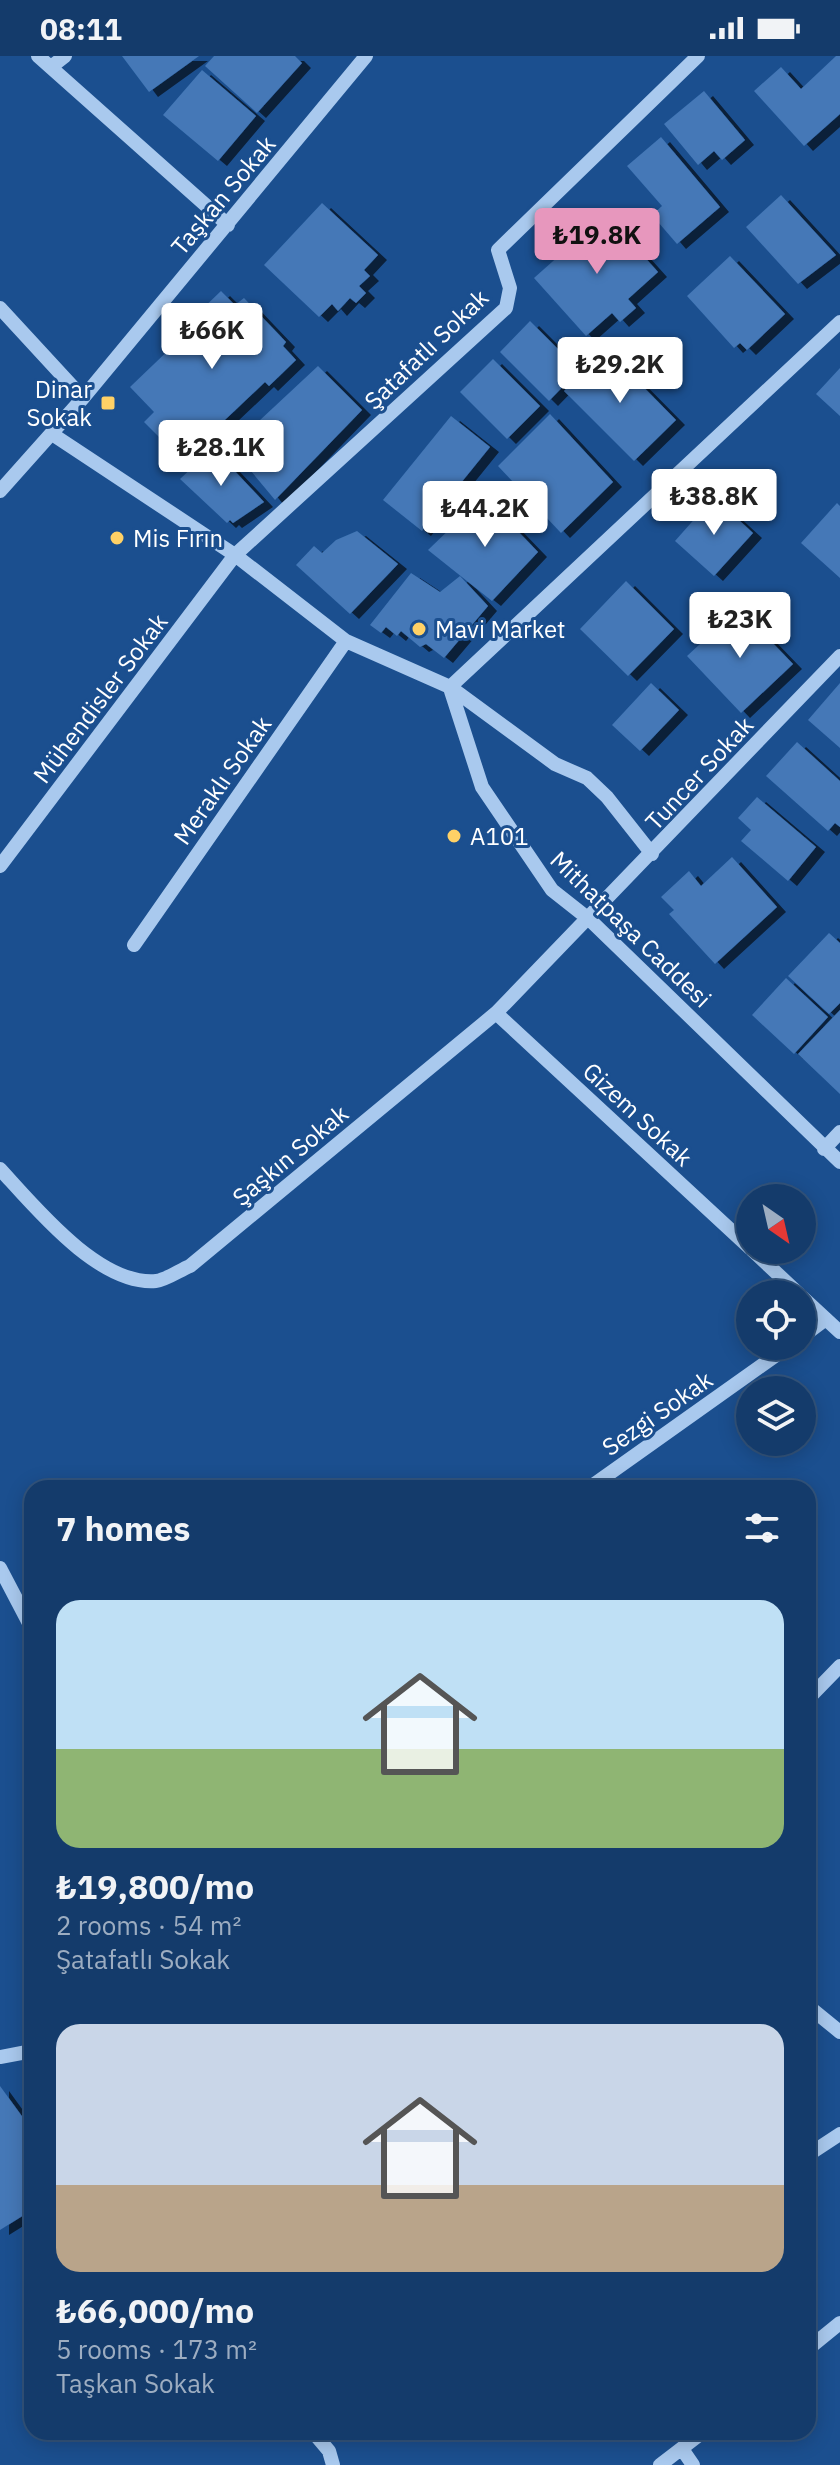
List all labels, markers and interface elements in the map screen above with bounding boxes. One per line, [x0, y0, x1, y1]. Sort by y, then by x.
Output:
text: 08:11 [40, 9, 122, 48]
street label: Taşkan Sokak [164, 128, 283, 261]
pin: ₺19.8K [532, 208, 662, 276]
text: ₺19.8K [553, 217, 641, 251]
street label: Şatafatlı Sokak [357, 281, 495, 416]
pin: ₺66K [165, 303, 259, 371]
text: ₺66K [179, 312, 245, 346]
pin: ₺29.2K [555, 337, 685, 405]
text: ₺29.2K [576, 346, 664, 380]
place label: Di̇nar Sokak [27, 373, 92, 433]
marker: Di̇nar Sokak [99, 394, 117, 412]
pin: ₺28.1K [156, 420, 286, 488]
text: ₺28.1K [177, 429, 265, 463]
pin: ₺38.8K [649, 469, 779, 537]
text: ₺38.8K [670, 478, 758, 512]
pin: ₺44.2K [420, 481, 550, 549]
text: ₺44.2K [441, 490, 529, 524]
place label: Mis Fırın [133, 522, 223, 554]
marker: Mis Fırın [108, 529, 126, 547]
pin: ₺23K [693, 592, 787, 660]
text: ₺23K [707, 601, 773, 635]
street label: Mühendisler Sokak [26, 606, 175, 789]
place label: Mavi Market [435, 613, 566, 645]
marker: Mavi Market [410, 620, 428, 638]
street label: Meraklı Sokak [166, 709, 278, 851]
street label: Tuncer Sokak [638, 709, 760, 837]
place label: A101 [470, 820, 529, 852]
marker: A101 [445, 827, 463, 845]
street label: Mithatpaşa Caddesi [544, 844, 718, 1014]
street label: Gizem Sokak [576, 1055, 700, 1173]
street label: Şaşkın Sokak [225, 1097, 355, 1213]
north arrow [736, 1184, 816, 1264]
map controls [736, 1184, 816, 1456]
button: locate [736, 1280, 816, 1360]
street label: Sezgi Sokak [595, 1363, 719, 1463]
button: layers [736, 1376, 816, 1456]
text: 7 homes [56, 1506, 191, 1550]
icon: filters [740, 1506, 784, 1550]
icon: home [348, 1652, 492, 1796]
text: ₺19,800/mo [56, 1864, 254, 1908]
text: 2 rooms · 54 m² [56, 1908, 241, 1942]
text: Şatafatlı Sokak [56, 1942, 230, 1976]
icon: home [348, 2076, 492, 2220]
text: ₺66,000/mo [56, 2288, 254, 2332]
text: 5 rooms · 173 m² [56, 2332, 257, 2366]
text: Taşkan Sokak [56, 2366, 215, 2400]

